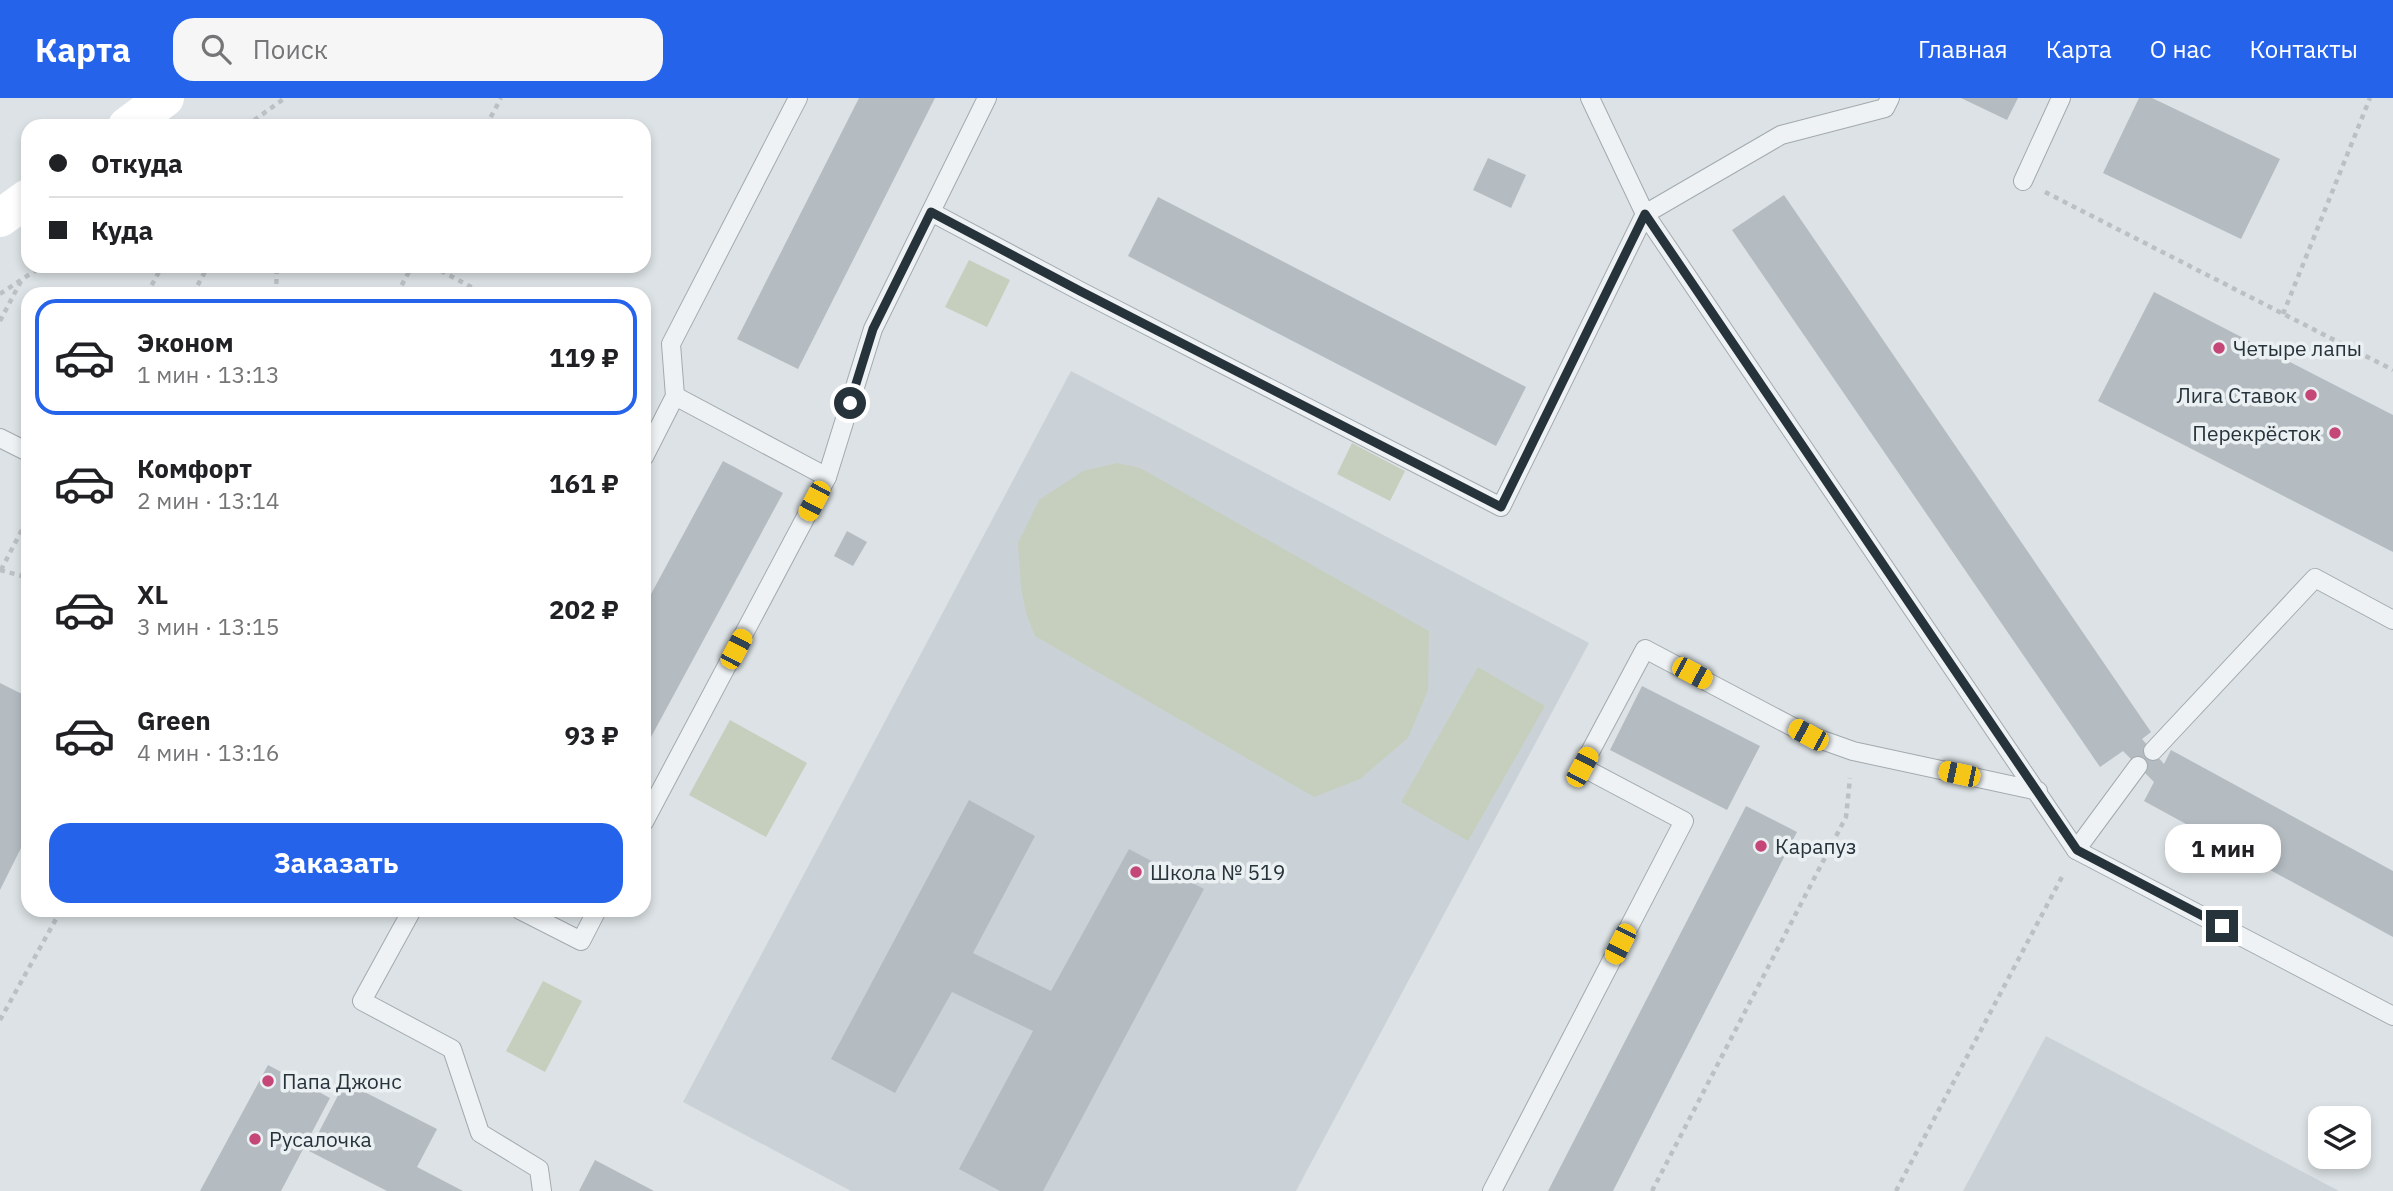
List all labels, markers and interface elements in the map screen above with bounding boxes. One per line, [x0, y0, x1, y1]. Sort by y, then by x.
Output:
search box [173, 18, 663, 81]
text: Карта [35, 28, 131, 71]
icon: search [197, 30, 235, 68]
text: Поиск [253, 32, 328, 66]
text: Главная [1918, 33, 2008, 65]
text: Карта [2046, 33, 2112, 65]
text: О нас [2150, 33, 2211, 65]
text: Контакты [2249, 33, 2358, 65]
text: Откуда [91, 146, 183, 180]
text: Куда [91, 213, 153, 247]
text: Эконом [137, 325, 234, 359]
icon: car [53, 326, 116, 389]
place label: Четыре лапы [2233, 334, 2362, 362]
text: 119 ₽ [549, 340, 619, 374]
marker: Четыре лапы [2211, 340, 2227, 356]
text: 1 мин · 13:13 [137, 359, 280, 389]
place label: Лига Ставок [2176, 381, 2297, 409]
route start [834, 387, 866, 419]
marker: Лига Ставок [2303, 387, 2319, 403]
place label: Перекрёсток [2192, 419, 2321, 447]
marker: Перекрёсток [2327, 425, 2343, 441]
text: Комфорт [137, 451, 252, 485]
icon: car [53, 452, 116, 515]
text: 161 ₽ [549, 466, 619, 500]
car [795, 478, 834, 524]
text: 2 мин · 13:14 [137, 485, 280, 515]
text: XL [137, 577, 168, 611]
icon: car [53, 578, 116, 641]
text: 202 ₽ [549, 592, 619, 626]
text: 3 мин · 13:15 [137, 611, 280, 641]
car [717, 626, 756, 672]
car [1669, 654, 1716, 692]
text: Green [137, 703, 211, 737]
icon: car [53, 704, 116, 767]
car [1785, 716, 1832, 754]
text: 93 ₽ [564, 718, 619, 752]
text: 4 мин · 13:16 [137, 737, 280, 767]
car [1563, 744, 1602, 790]
car [1937, 759, 1982, 789]
button: Заказать [49, 823, 623, 903]
callout: 1 мин [2164, 824, 2280, 874]
place label: Карапуз [1775, 832, 1856, 860]
text: 1 мин [2191, 833, 2255, 863]
marker: Карапуз [1753, 838, 1769, 854]
place label: Школа № 519 [1150, 858, 1285, 886]
marker: Школа № 519 [1128, 864, 1144, 880]
route end [2206, 910, 2238, 942]
car [1602, 921, 1639, 967]
place label: Папа Джонс [282, 1067, 402, 1095]
marker: Папа Джонс [260, 1073, 276, 1089]
map controls [2308, 1106, 2371, 1169]
button: layers [2308, 1106, 2371, 1169]
place label: Русалочка [269, 1125, 372, 1153]
marker: Русалочка [247, 1131, 263, 1147]

